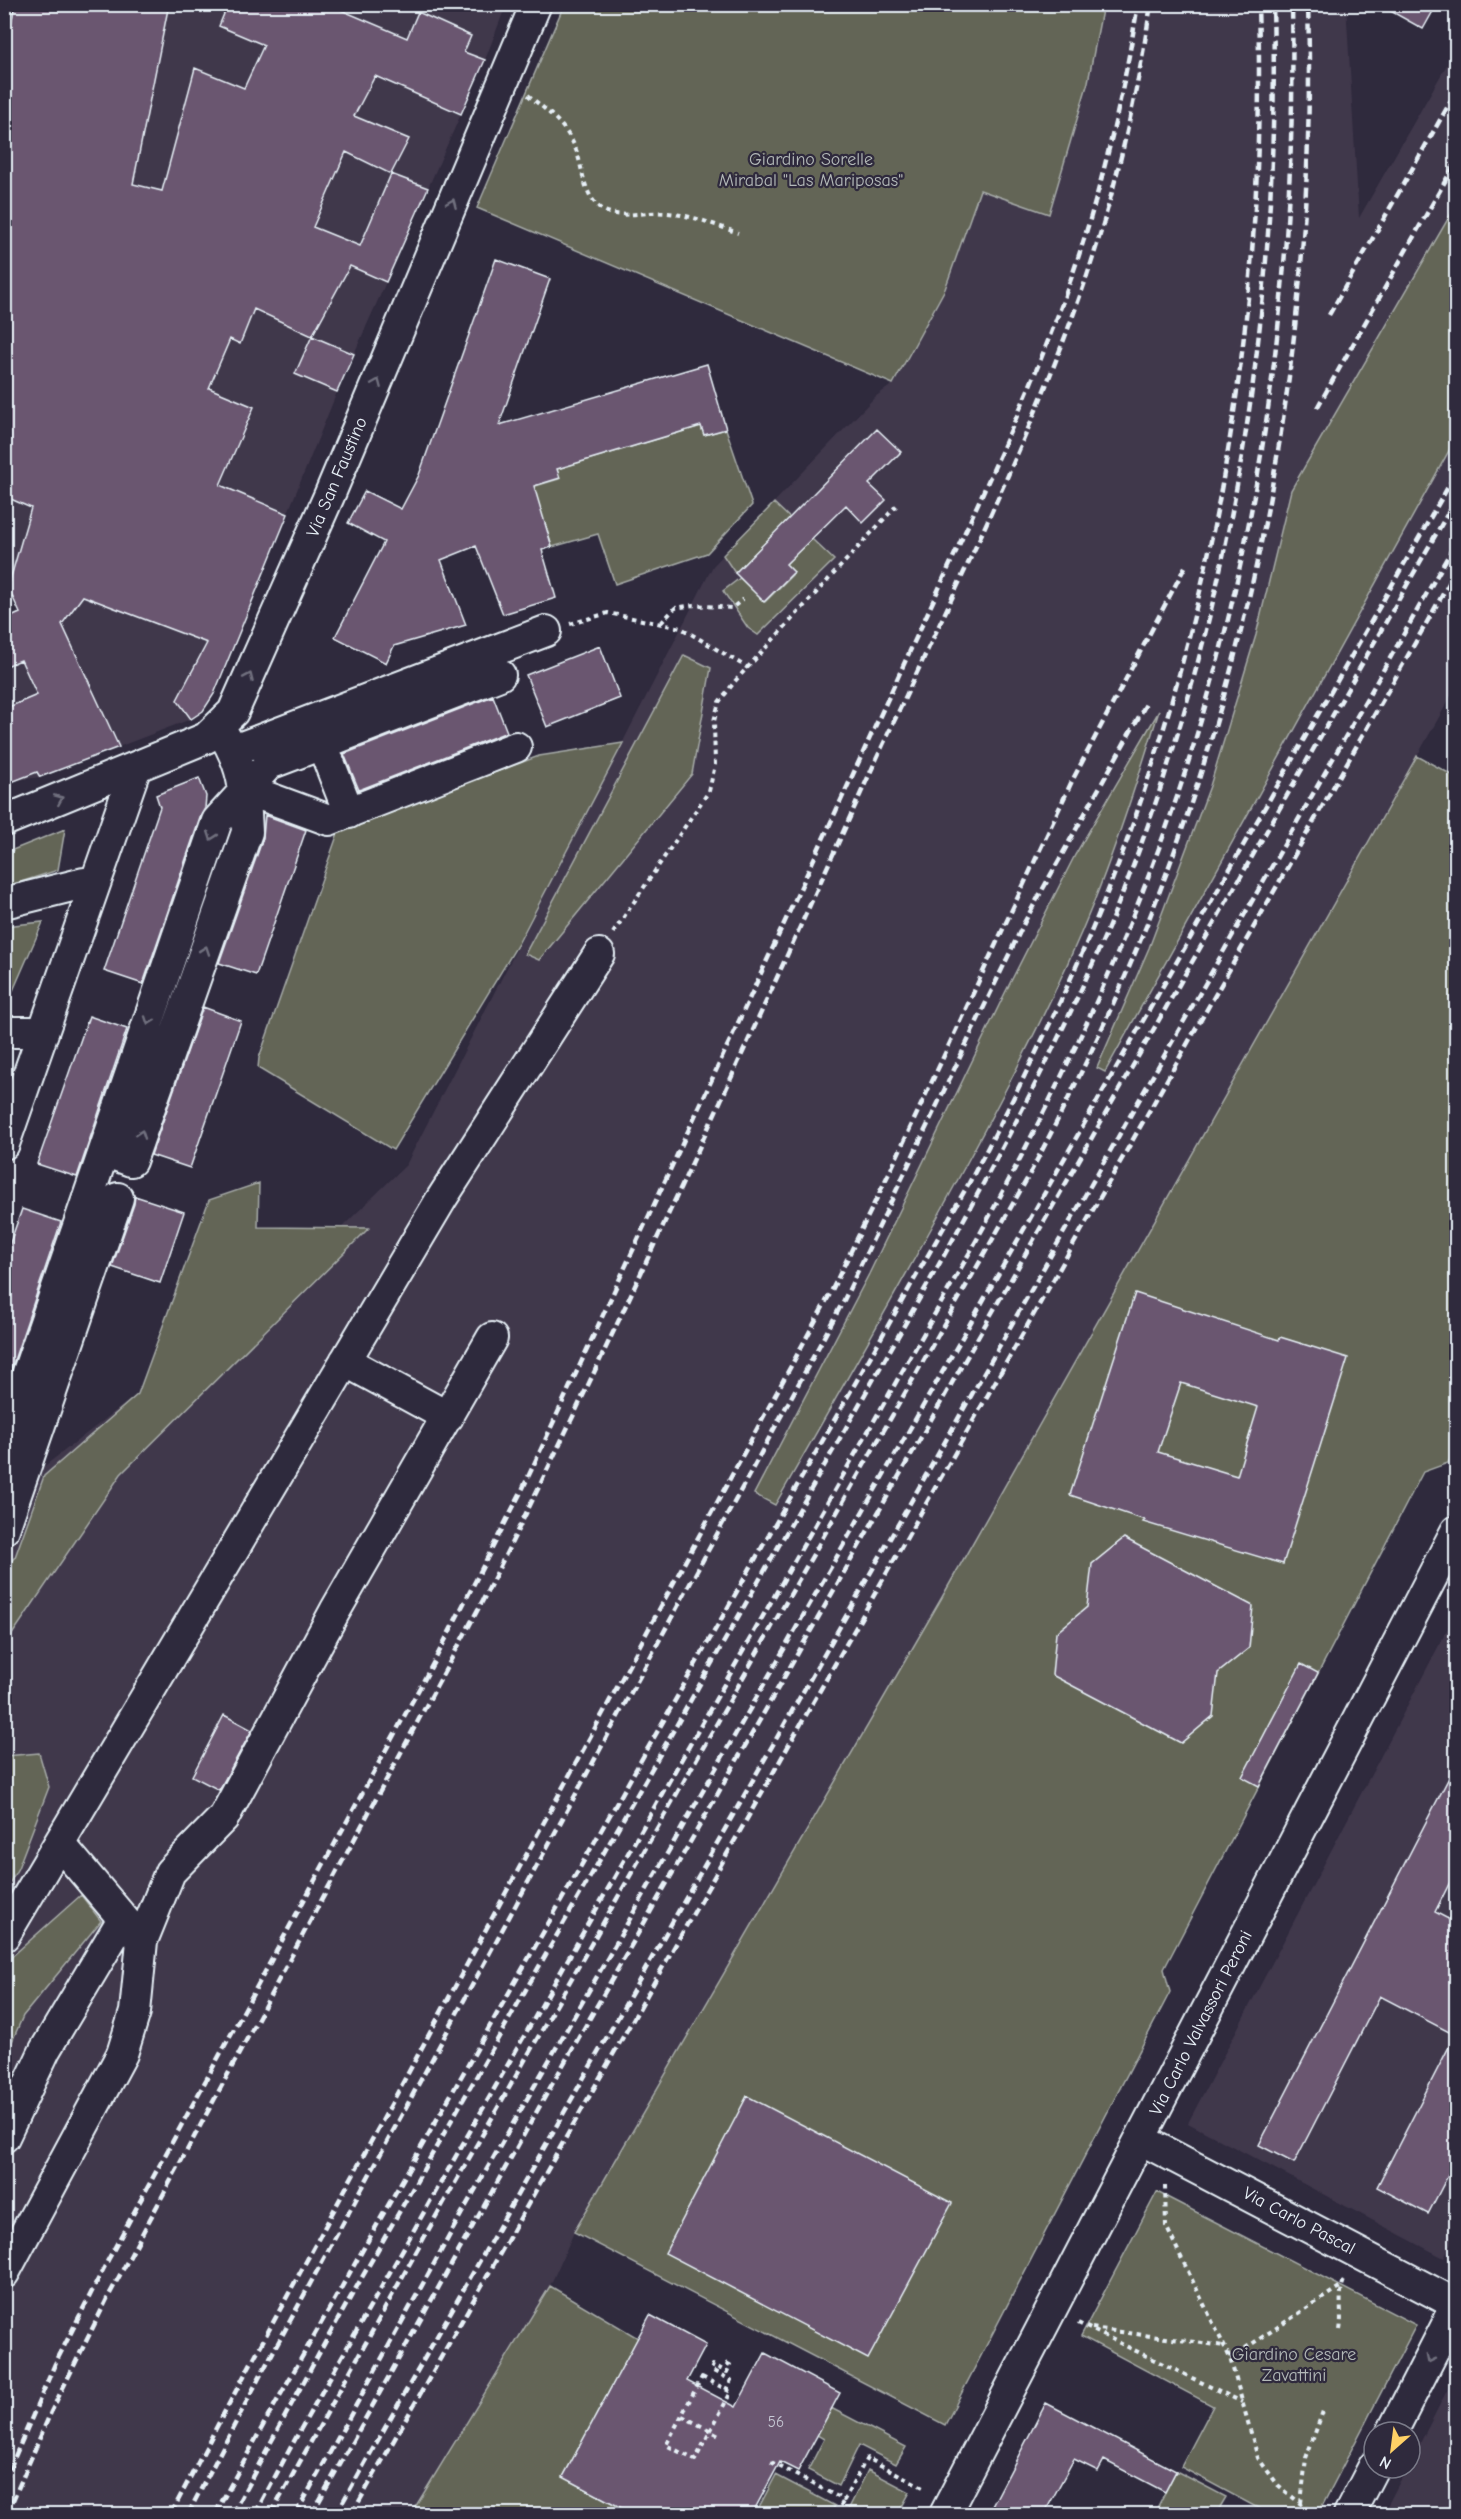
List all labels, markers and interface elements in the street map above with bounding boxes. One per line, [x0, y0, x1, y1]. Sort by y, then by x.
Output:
park label: Giardino Sorelle Mirabal "Las Mariposas" [719, 149, 903, 191]
one-way arrow [445, 199, 457, 210]
one-way arrow [370, 378, 382, 389]
street label: Via San Faustino [302, 414, 372, 540]
one-way arrow [241, 673, 253, 684]
one-way arrow [52, 794, 63, 806]
one-way arrow [207, 831, 220, 841]
one-way arrow [198, 945, 211, 956]
one-way arrow [143, 1015, 156, 1026]
one-way arrow [133, 1129, 146, 1139]
street label: Via Carlo Valvassori Peroni [1145, 1927, 1257, 2119]
street label: Via Carlo Pascal [1239, 2183, 1359, 2259]
park label: Giardino Cesare Zavattini [1232, 2344, 1356, 2386]
one-way arrow [1425, 2353, 1437, 2364]
house number: 56 [768, 2413, 784, 2431]
north arrow [1362, 2420, 1422, 2480]
text: N [1377, 2452, 1394, 2473]

